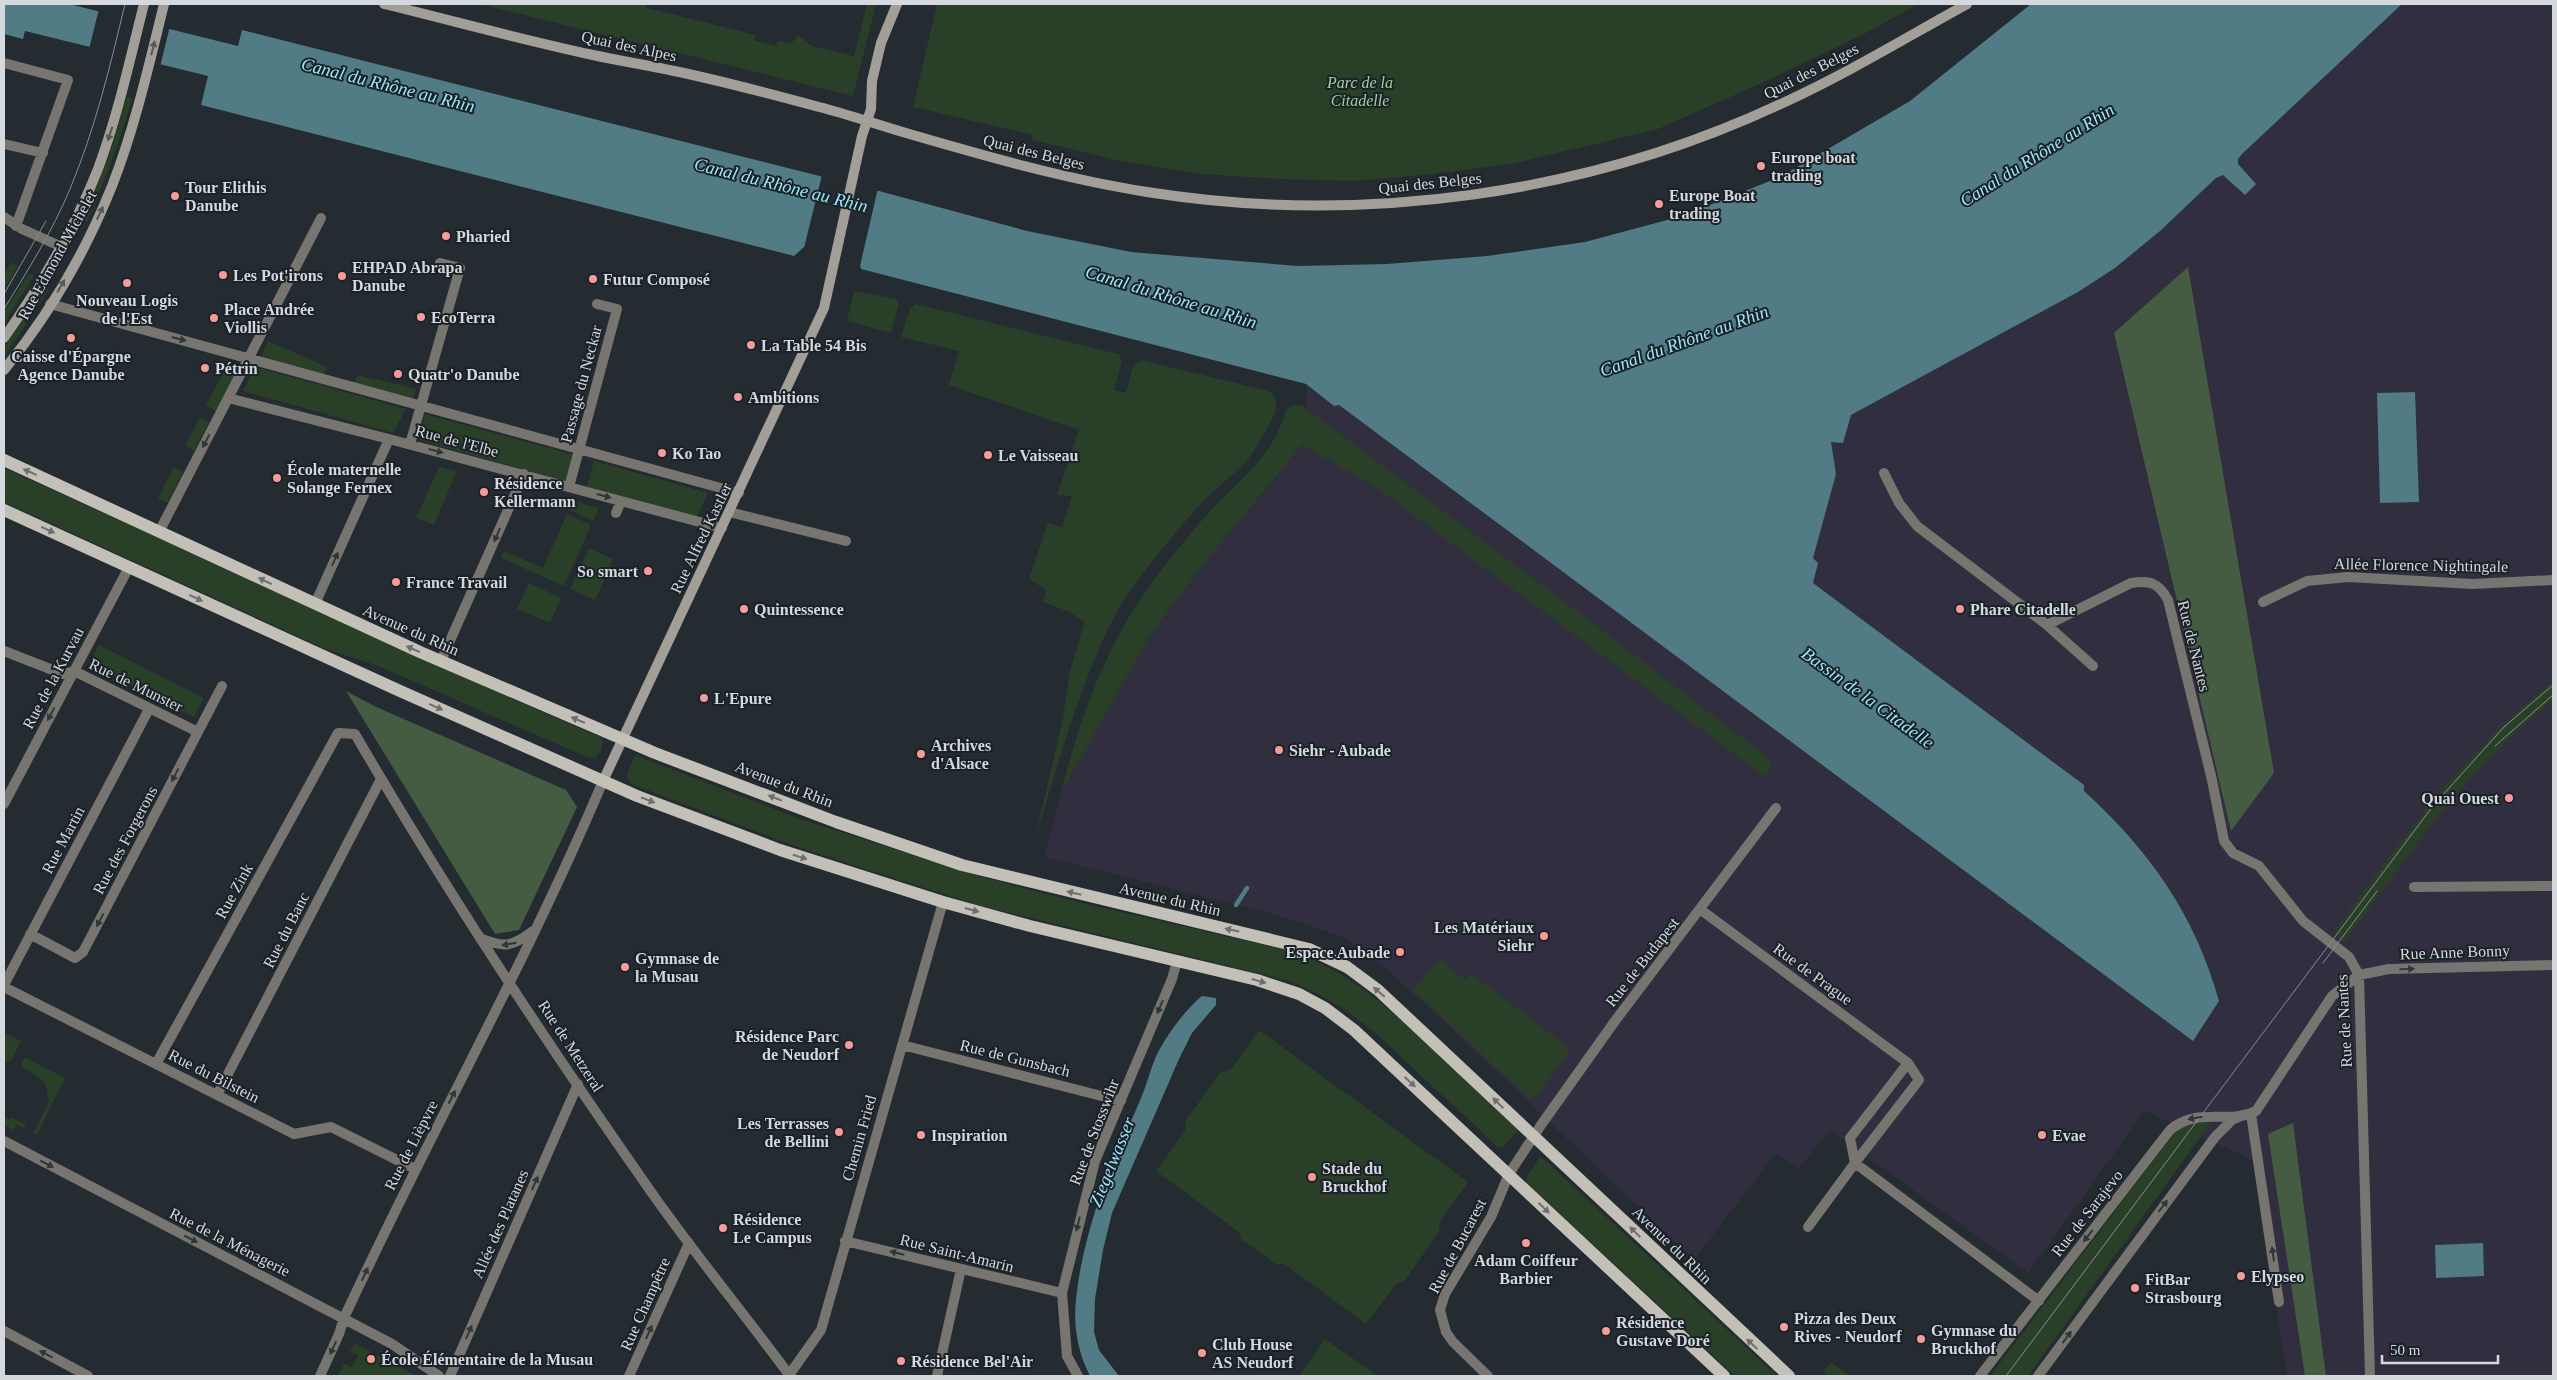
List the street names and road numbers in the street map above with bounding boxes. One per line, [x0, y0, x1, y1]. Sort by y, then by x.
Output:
street label: Quai des Alpes [580, 28, 678, 65]
street label: Quai des Belges [1761, 40, 1862, 103]
street label: Quai des Belges [981, 131, 1087, 174]
street label: Quai des Belges [1377, 169, 1483, 198]
street label: Rue Edmond Michelet [14, 187, 100, 322]
street label: Passage du Neckar [557, 323, 606, 445]
street label: Rue de l'Elbe [413, 422, 501, 460]
street label: Rue Alfred Kastler [667, 479, 735, 596]
street label: Allée Florence Nightingale [2334, 555, 2508, 576]
street label: Rue de Nantes [2174, 599, 2214, 693]
street label: Avenue du Rhin [360, 601, 462, 659]
street label: Rue de la Kurvau [19, 624, 87, 732]
street label: Rue de Munster [86, 655, 186, 715]
street label: Avenue du Rhin [733, 757, 835, 811]
street label: Rue des Forgerons [89, 783, 161, 897]
street label: Rue Martin [38, 804, 88, 876]
street label: Rue Zink [212, 861, 256, 921]
street label: Avenue du Rhin [1118, 879, 1222, 919]
street label: Rue du Banc [260, 889, 312, 971]
street label: Rue de Budapest [1602, 914, 1683, 1011]
street label: Rue de Prague [1770, 940, 1856, 1009]
street label: Rue Anne Bonny [2400, 942, 2510, 963]
street label: Rue de Nantes [2333, 974, 2355, 1068]
street label: Rue de Metzeral [535, 997, 607, 1095]
street label: Rue de Gunsbach [958, 1036, 1072, 1080]
street label: Rue du Bilstein [166, 1046, 262, 1106]
street label: Rue de Stosswihr [1066, 1076, 1122, 1187]
street label: Chemin Fried [839, 1093, 879, 1183]
street label: Rue de Lièpvre [381, 1097, 442, 1193]
street label: Rue de Sarajevo [2048, 1166, 2127, 1260]
street label: Allée des Platanes [468, 1167, 532, 1281]
street label: Rue de Bucarest [1425, 1195, 1489, 1296]
street label: Avenue du Rhin [1629, 1203, 1715, 1287]
street label: Rue de la Ménagerie [167, 1204, 293, 1281]
street label: Rue Saint-Amarin [898, 1231, 1016, 1275]
street label: Rue Champêtre [617, 1255, 674, 1354]

